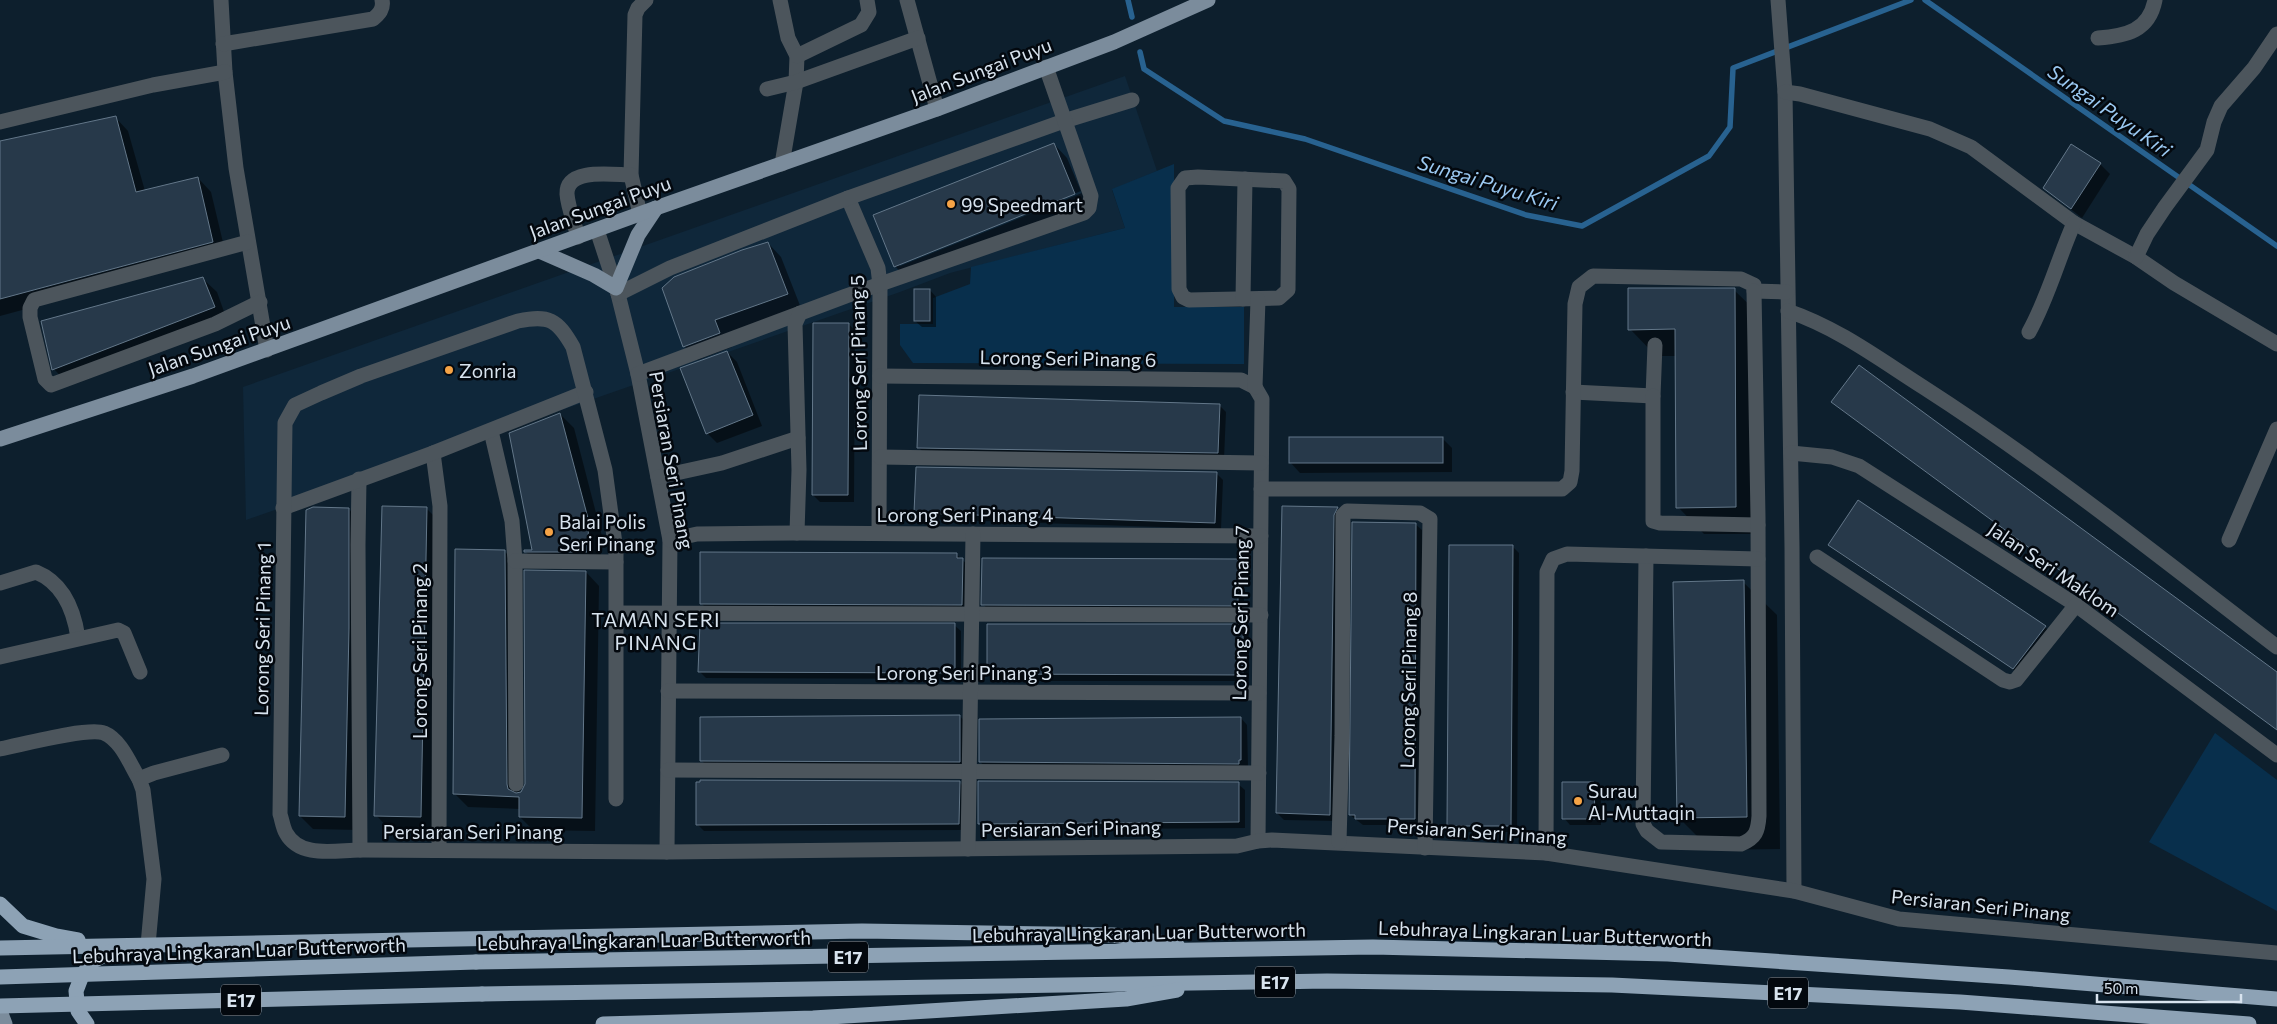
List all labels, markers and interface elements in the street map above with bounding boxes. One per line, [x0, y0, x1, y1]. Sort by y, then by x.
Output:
street label: Jalan Sungai Puyu [907, 33, 1055, 107]
water label: Sungai Puyu Kiri [2044, 59, 2177, 162]
water label: Sungai Puyu Kiri [1415, 149, 1562, 215]
street label: Jalan Sungai Puyu [526, 171, 674, 243]
place label: 99 Speedmart [961, 193, 1083, 216]
marker: 99 Speedmart [945, 198, 957, 210]
street label: Lorong Seri Pinang 5 [845, 275, 871, 451]
street label: Jalan Sungai Puyu [145, 310, 293, 380]
street label: Lorong Seri Pinang 6 [979, 345, 1157, 371]
place label: Zonria [459, 359, 516, 382]
marker: Zonria [443, 364, 455, 376]
street label: Persiaran Seri Pinang [645, 369, 699, 551]
street label: Lorong Seri Pinang 4 [877, 503, 1053, 526]
place label: Balai Polis Seri Pinang [559, 510, 655, 555]
street label: Jalan Seri Maklom [1984, 517, 2124, 621]
street label: Lorong Seri Pinang 7 [1227, 525, 1253, 701]
marker: Balai Polis Seri Pinang [543, 526, 555, 538]
street label: Lorong Seri Pinang 1 [249, 542, 275, 716]
street label: Lorong Seri Pinang 2 [408, 563, 431, 739]
street label: Lorong Seri Pinang 8 [1395, 591, 1421, 769]
district label: TAMAN SERI PINANG [591, 607, 721, 654]
street label: Lorong Seri Pinang 3 [876, 661, 1052, 684]
place label: Surau Al-Muttaqin [1588, 779, 1695, 824]
marker: Surau Al-Muttaqin [1572, 795, 1584, 807]
street label: Persiaran Seri Pinang [1386, 813, 1568, 849]
street label: Persiaran Seri Pinang [981, 815, 1161, 841]
street label: Persiaran Seri Pinang [383, 820, 563, 843]
street label: Persiaran Seri Pinang [1890, 884, 2072, 926]
street label: Lebuhraya Lingkaran Luar Butterworth [1378, 916, 1712, 950]
street label: Lebuhraya Lingkaran Luar Butterworth [972, 918, 1306, 946]
street label: Lebuhraya Lingkaran Luar Butterworth [477, 926, 811, 954]
street label: Lebuhraya Lingkaran Luar Butterworth [72, 933, 406, 967]
road number: E17 [828, 942, 868, 972]
road number: E17 [1255, 966, 1295, 998]
scale bar [2097, 972, 2241, 1004]
road number: E17 [1768, 978, 1808, 1008]
text: 50 m [2104, 979, 2138, 997]
road number: E17 [221, 984, 261, 1016]

